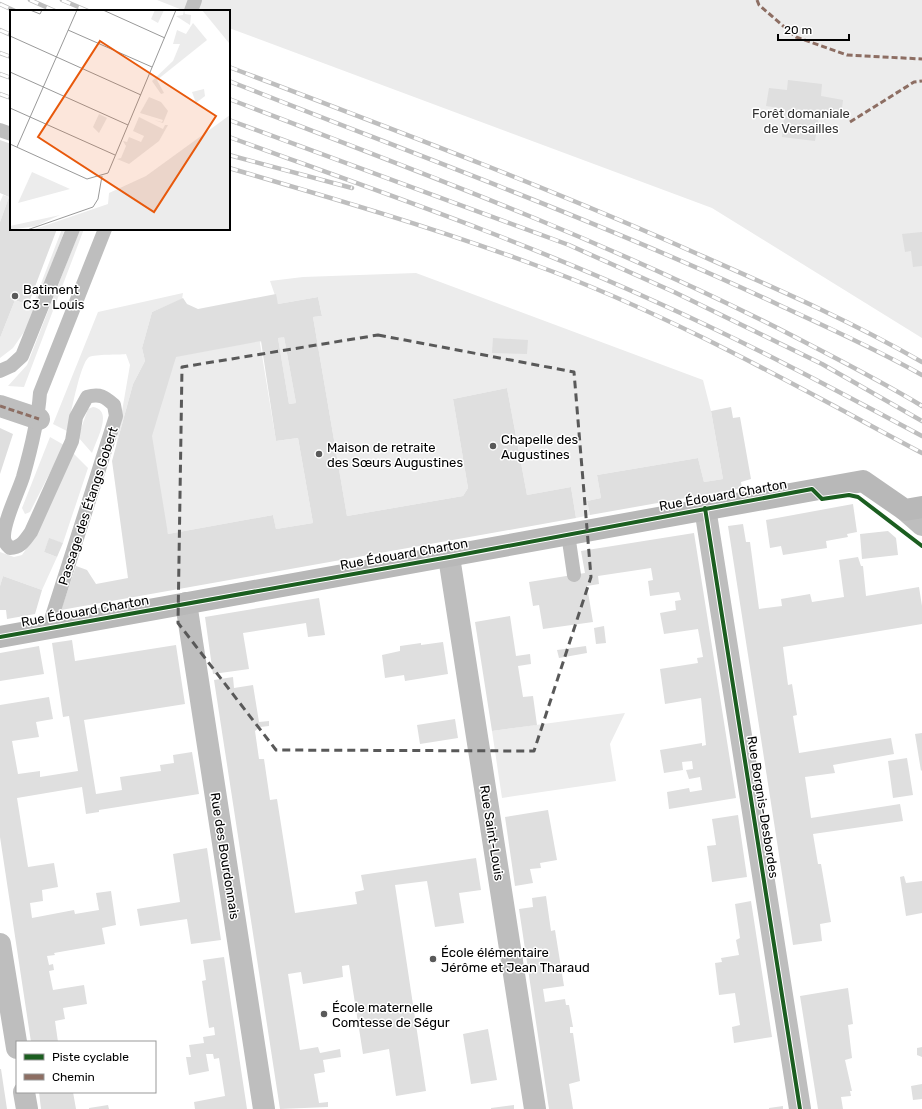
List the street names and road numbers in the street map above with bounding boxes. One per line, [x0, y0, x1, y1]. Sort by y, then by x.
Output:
street label: Passage des Étangs Gobert [55, 425, 122, 587]
street label: Rue Édouard Charton [658, 476, 788, 514]
street label: Rue Édouard Charton [339, 535, 469, 573]
street label: Rue Édouard Charton [20, 592, 150, 630]
street label: Rue Borgnis-Desbordes [743, 735, 782, 880]
street label: Rue Saint-Louis [477, 784, 507, 882]
street label: Rue des Bourdonnais [208, 791, 243, 921]

